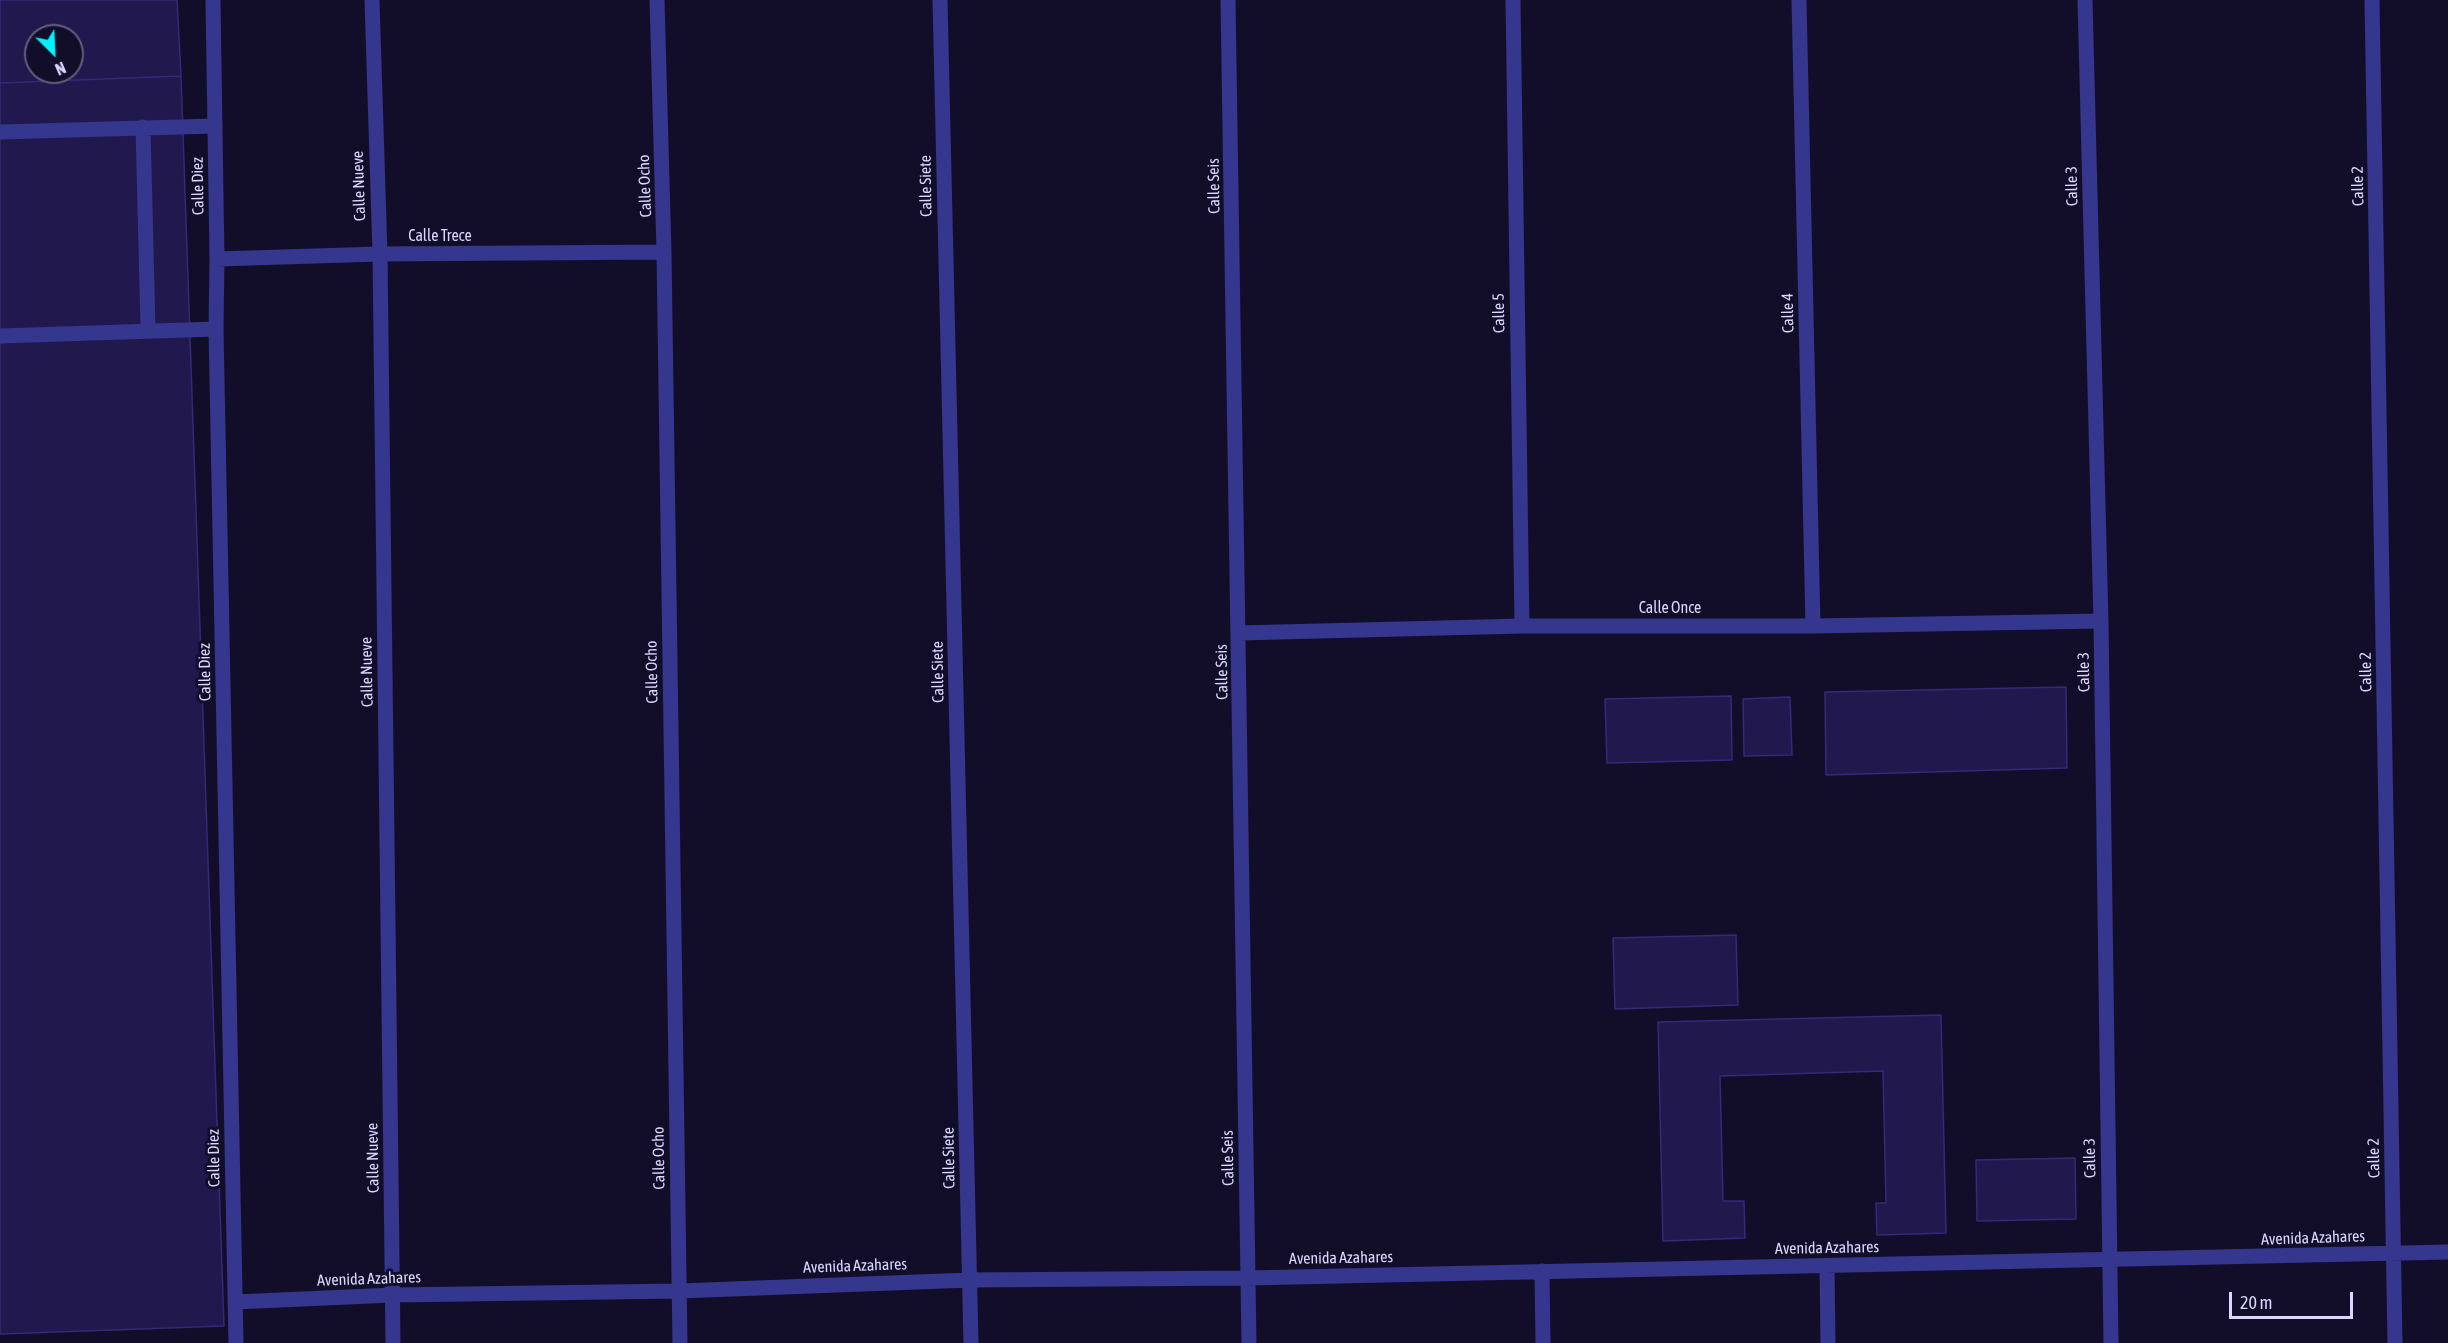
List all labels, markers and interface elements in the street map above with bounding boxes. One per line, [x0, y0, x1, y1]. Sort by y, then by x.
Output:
north arrow [24, 24, 84, 84]
text: N [53, 58, 68, 79]
street label: Calle Nueve [348, 150, 370, 222]
street label: Calle Ocho [634, 154, 656, 218]
street label: Calle Siete [916, 155, 936, 217]
street label: Calle Diez [188, 157, 208, 215]
street label: Calle Seis [1204, 158, 1224, 214]
street label: Calle 3 [2062, 166, 2082, 206]
street label: Calle 2 [2348, 166, 2368, 206]
street label: Calle Trece [408, 226, 472, 246]
street label: Calle 5 [1489, 293, 1509, 333]
street label: Calle 4 [1778, 293, 1798, 333]
street label: Calle Once [1639, 598, 1701, 618]
street label: Calle Nueve [357, 637, 377, 707]
street label: Calle Ocho [642, 640, 662, 704]
street label: Calle Siete [928, 641, 948, 703]
street label: Calle Diez [195, 643, 215, 701]
street label: Calle Seis [1212, 644, 1232, 700]
street label: Calle 3 [2074, 652, 2094, 692]
street label: Calle 2 [2356, 652, 2376, 692]
street label: Calle Nueve [363, 1123, 383, 1193]
street label: Calle Ocho [649, 1126, 669, 1190]
street label: Calle Siete [939, 1127, 959, 1189]
street label: Calle Diez [204, 1129, 224, 1187]
street label: Calle Seis [1218, 1130, 1238, 1186]
street label: Calle 3 [2080, 1138, 2100, 1178]
street label: Calle 2 [2364, 1138, 2384, 1178]
street label: Avenida Azahares [2261, 1227, 2365, 1249]
street label: Avenida Azahares [1775, 1237, 1879, 1259]
street label: Avenida Azahares [1289, 1247, 1393, 1269]
street label: Avenida Azahares [803, 1255, 907, 1277]
street label: Avenida Azahares [317, 1268, 421, 1290]
scale bar [2232, 1280, 2356, 1318]
text: 20 m [2240, 1292, 2272, 1313]

